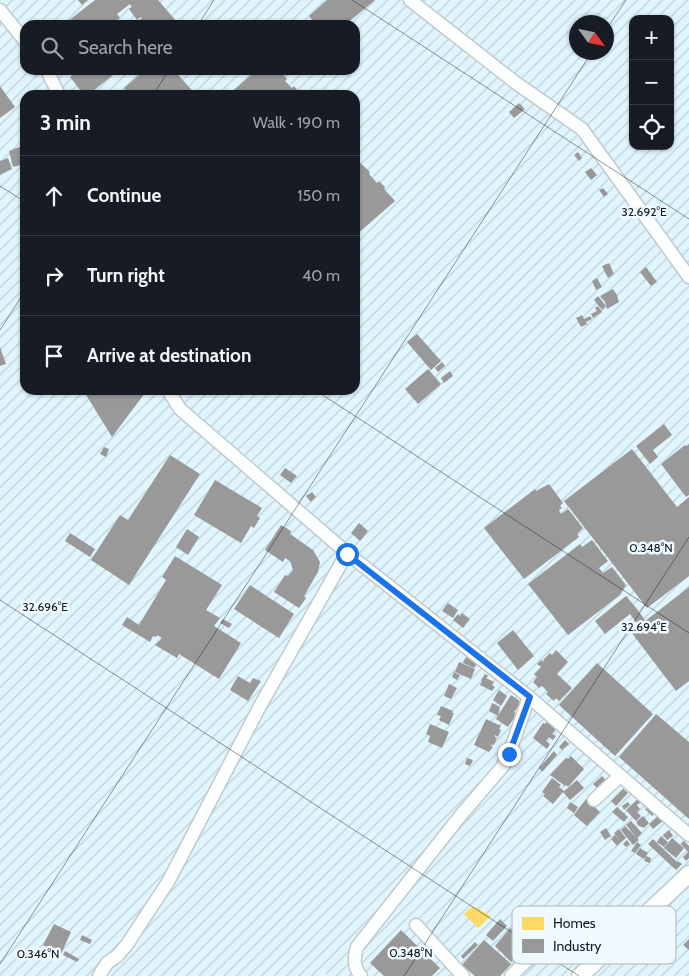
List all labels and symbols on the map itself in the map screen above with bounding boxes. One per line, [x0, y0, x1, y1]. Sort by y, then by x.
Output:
north arrow [569, 15, 614, 60]
text: 32.692°E [621, 204, 667, 219]
text: 0.348°N [629, 540, 673, 555]
route start [336, 543, 359, 566]
text: 32.696°E [22, 599, 68, 614]
text: 32.694°E [621, 619, 667, 634]
route end [498, 743, 521, 766]
legend [512, 906, 676, 964]
text: Homes [553, 914, 596, 932]
text: Industry [553, 937, 601, 955]
text: 0.348°N [389, 945, 433, 960]
text: 0.346°N [17, 946, 59, 961]

